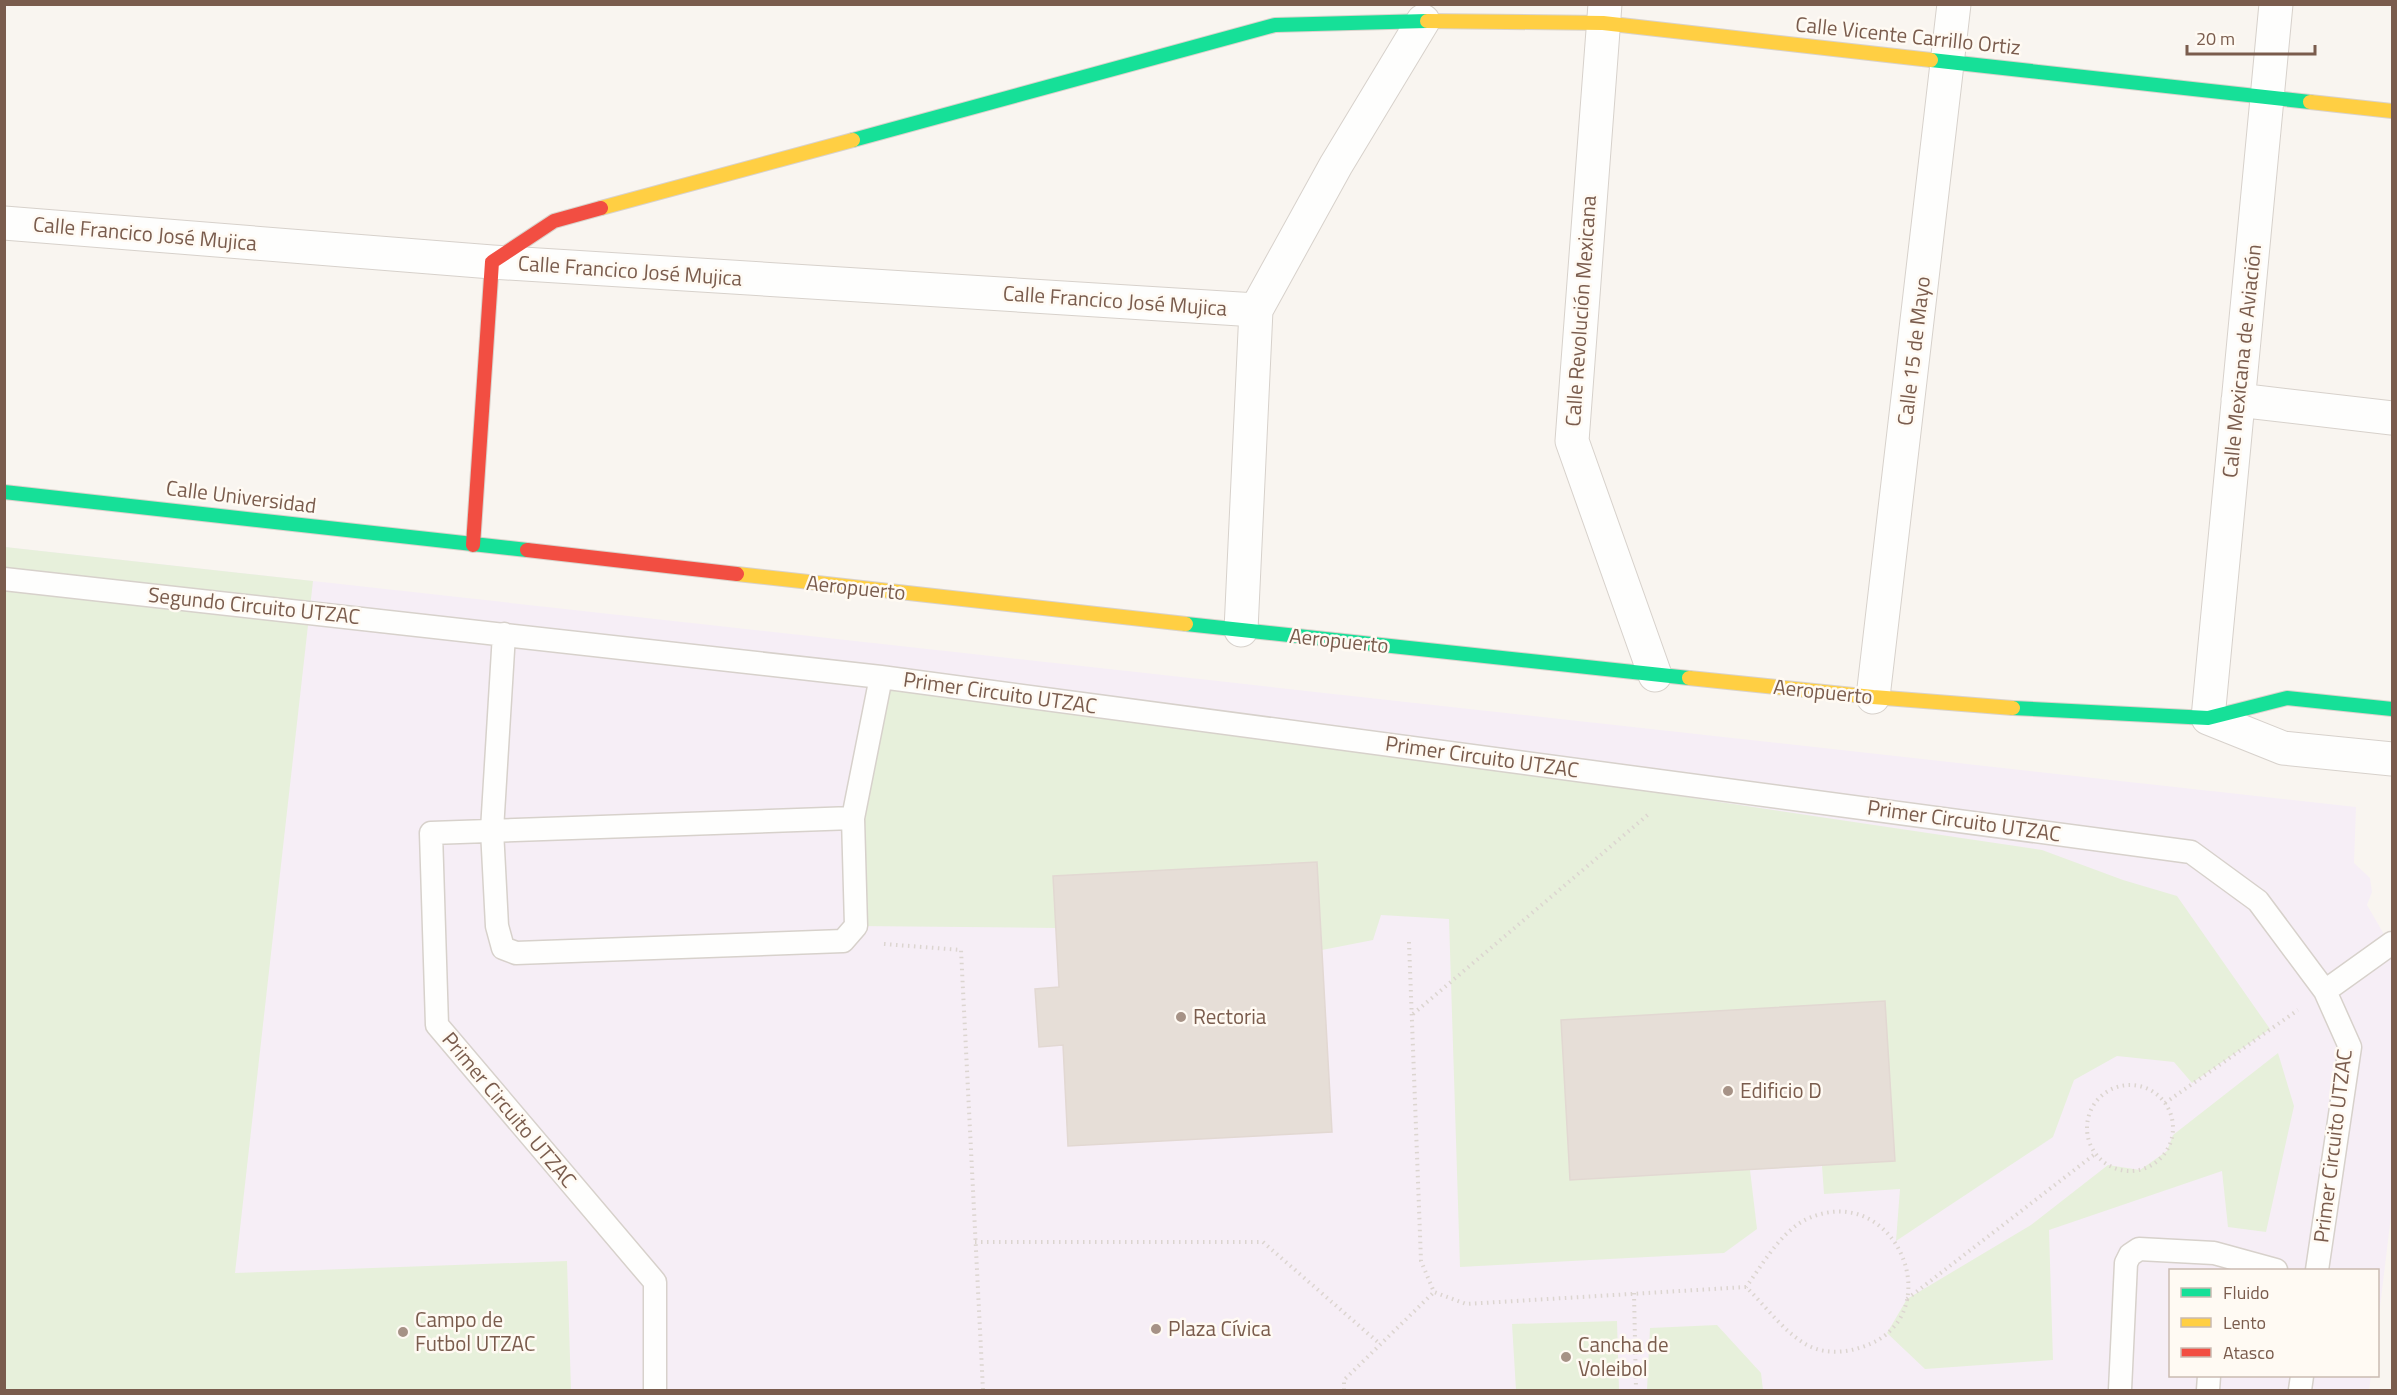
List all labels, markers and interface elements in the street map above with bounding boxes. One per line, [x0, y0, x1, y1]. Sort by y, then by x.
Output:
street label: Calle Vicente Carrillo Ortiz [1794, 7, 2022, 63]
scale bar [2187, 18, 2314, 56]
text: 20 m [2196, 25, 2235, 52]
street label: Calle Revolución Mexicana [1556, 194, 1604, 427]
street label: Calle Francico José Mujica [32, 207, 259, 259]
street label: Calle Mexicana de Aviación [2213, 242, 2269, 479]
street label: Calle Francico José Mujica [517, 246, 744, 294]
street label: Calle 15 de Mayo [1888, 274, 1938, 427]
street label: Calle Francico José Mujica [1002, 276, 1229, 324]
street label: Calle Universidad [164, 471, 318, 521]
street label: Aeropuerto [805, 566, 907, 608]
street label: Segundo Circuito UTZAC [147, 578, 361, 632]
street label: Aeropuerto [1288, 619, 1390, 661]
street label: Primer Circuito UTZAC [901, 663, 1099, 721]
street label: Aeropuerto [1772, 670, 1874, 712]
street label: Primer Circuito UTZAC [1383, 727, 1581, 785]
street label: Primer Circuito UTZAC [1865, 791, 2063, 849]
place label: Rectoria [1193, 1000, 1267, 1032]
marker: Rectoria [1174, 1010, 1188, 1024]
street label: Primer Circuito UTZAC [435, 1024, 585, 1194]
street label: Primer Circuito UTZAC [2304, 1047, 2360, 1245]
place label: Edificio D [1740, 1074, 1822, 1106]
marker: Edificio D [1721, 1084, 1735, 1098]
legend [2169, 1269, 2379, 1377]
text: Fluido [2223, 1279, 2269, 1306]
place label: Campo de Futbol UTZAC [415, 1303, 535, 1359]
text: Lento [2223, 1309, 2266, 1336]
place label: Plaza Cívica [1168, 1312, 1271, 1344]
marker: Plaza Cívica [1149, 1322, 1163, 1336]
marker: Campo de Futbol UTZAC [396, 1325, 410, 1339]
place label: Cancha de Voleibol [1578, 1328, 1669, 1384]
text: Atasco [2223, 1339, 2274, 1366]
marker: Cancha de Voleibol [1559, 1350, 1573, 1364]

